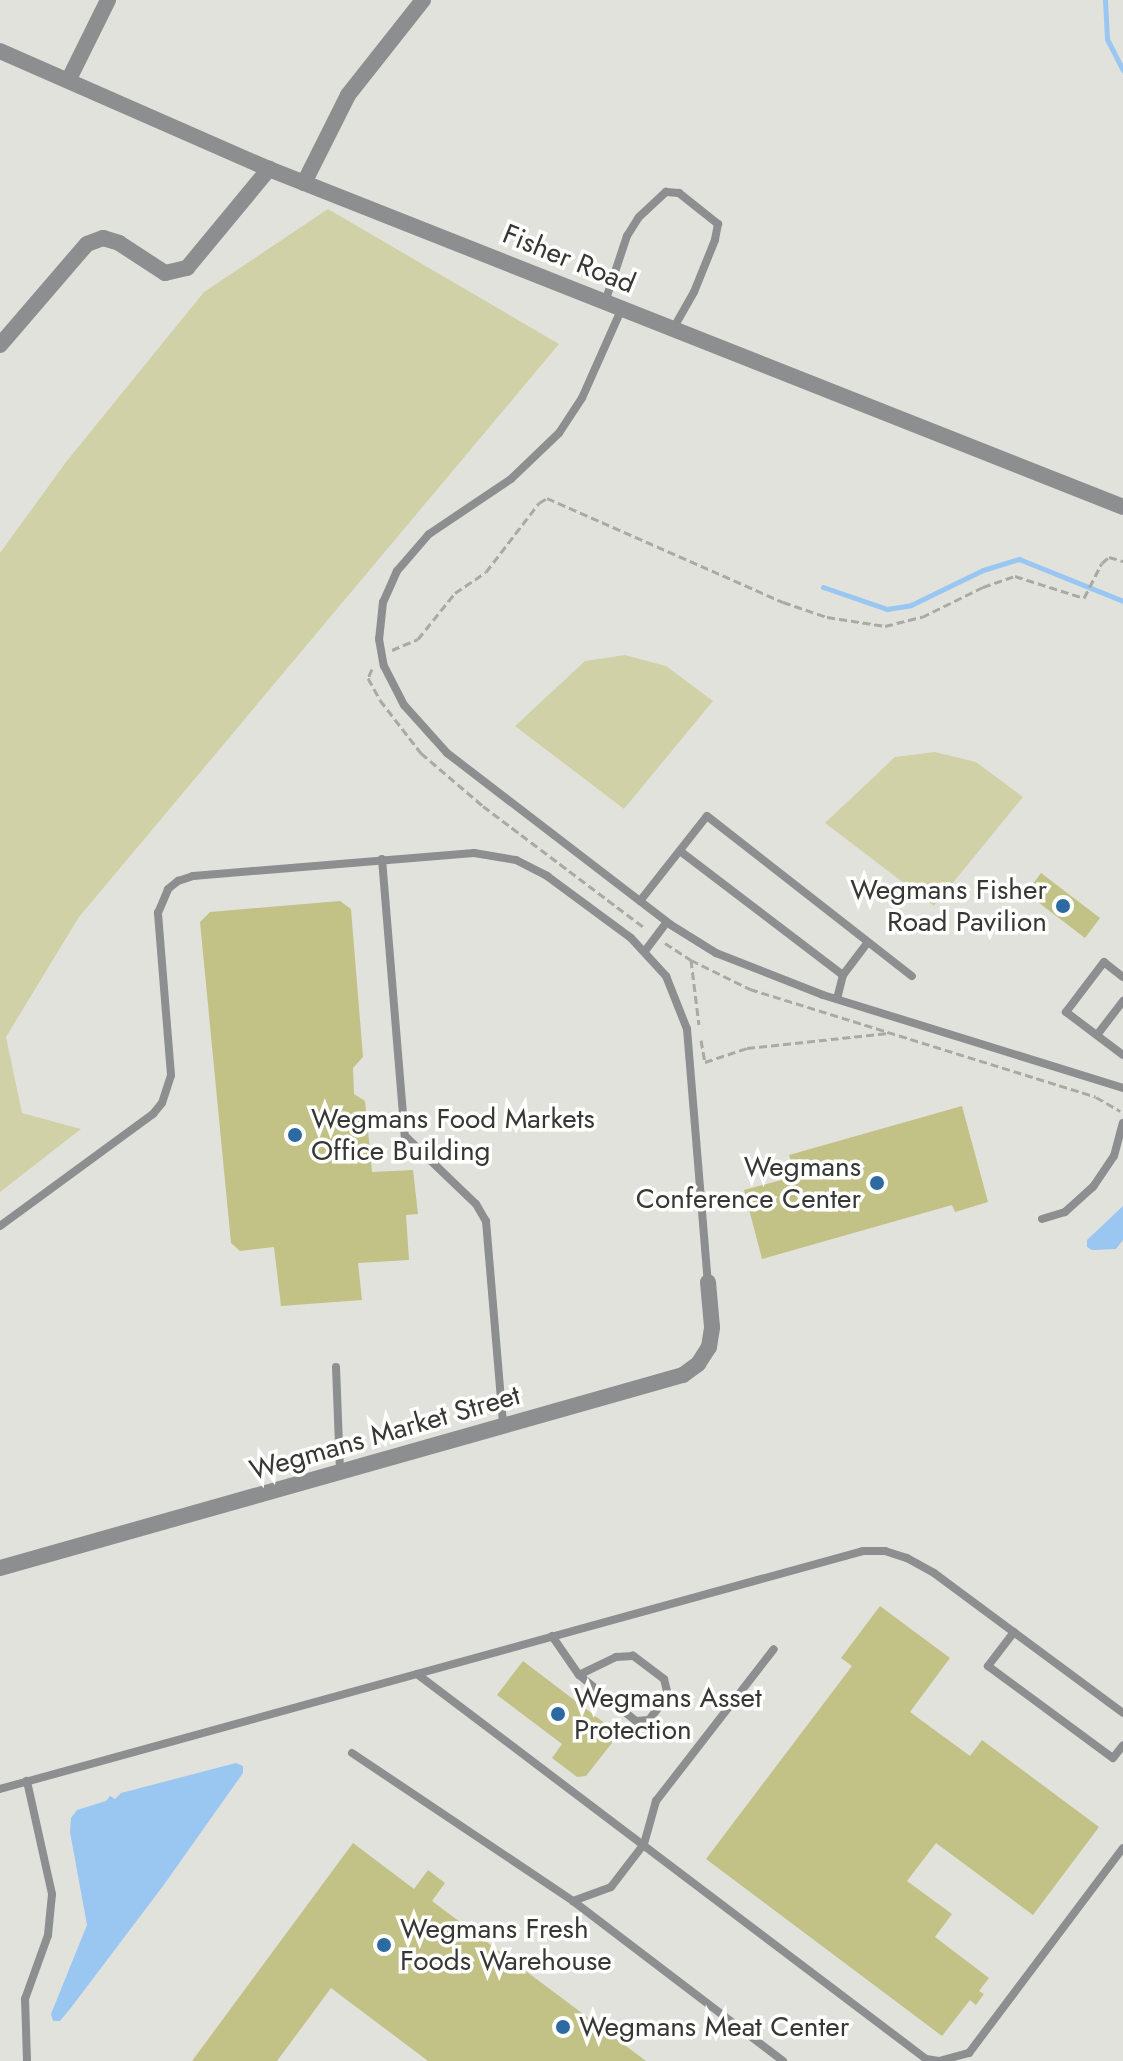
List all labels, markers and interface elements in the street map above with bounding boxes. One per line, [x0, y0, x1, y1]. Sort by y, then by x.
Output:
street label: Fisher Road [498, 217, 640, 301]
place label: Wegmans Fisher Road Pavilion [850, 873, 1047, 939]
marker: Wegmans Fisher Road Pavilion [1054, 897, 1072, 915]
place label: Wegmans Food Markets Office Building [311, 1102, 595, 1168]
marker: Wegmans Food Markets Office Building [286, 1126, 304, 1144]
place label: Wegmans Conference Center [636, 1150, 861, 1216]
marker: Wegmans Conference Center [868, 1174, 886, 1192]
street label: Wegmans Market Street [246, 1378, 524, 1488]
place label: Wegmans Asset Protection [574, 1681, 762, 1747]
marker: Wegmans Asset Protection [549, 1705, 567, 1723]
place label: Wegmans Fresh Foods Warehouse [400, 1912, 612, 1978]
marker: Wegmans Fresh Foods Warehouse [375, 1936, 393, 1954]
place label: Wegmans Meat Center [579, 2010, 849, 2044]
marker: Wegmans Meat Center [554, 2018, 572, 2036]

